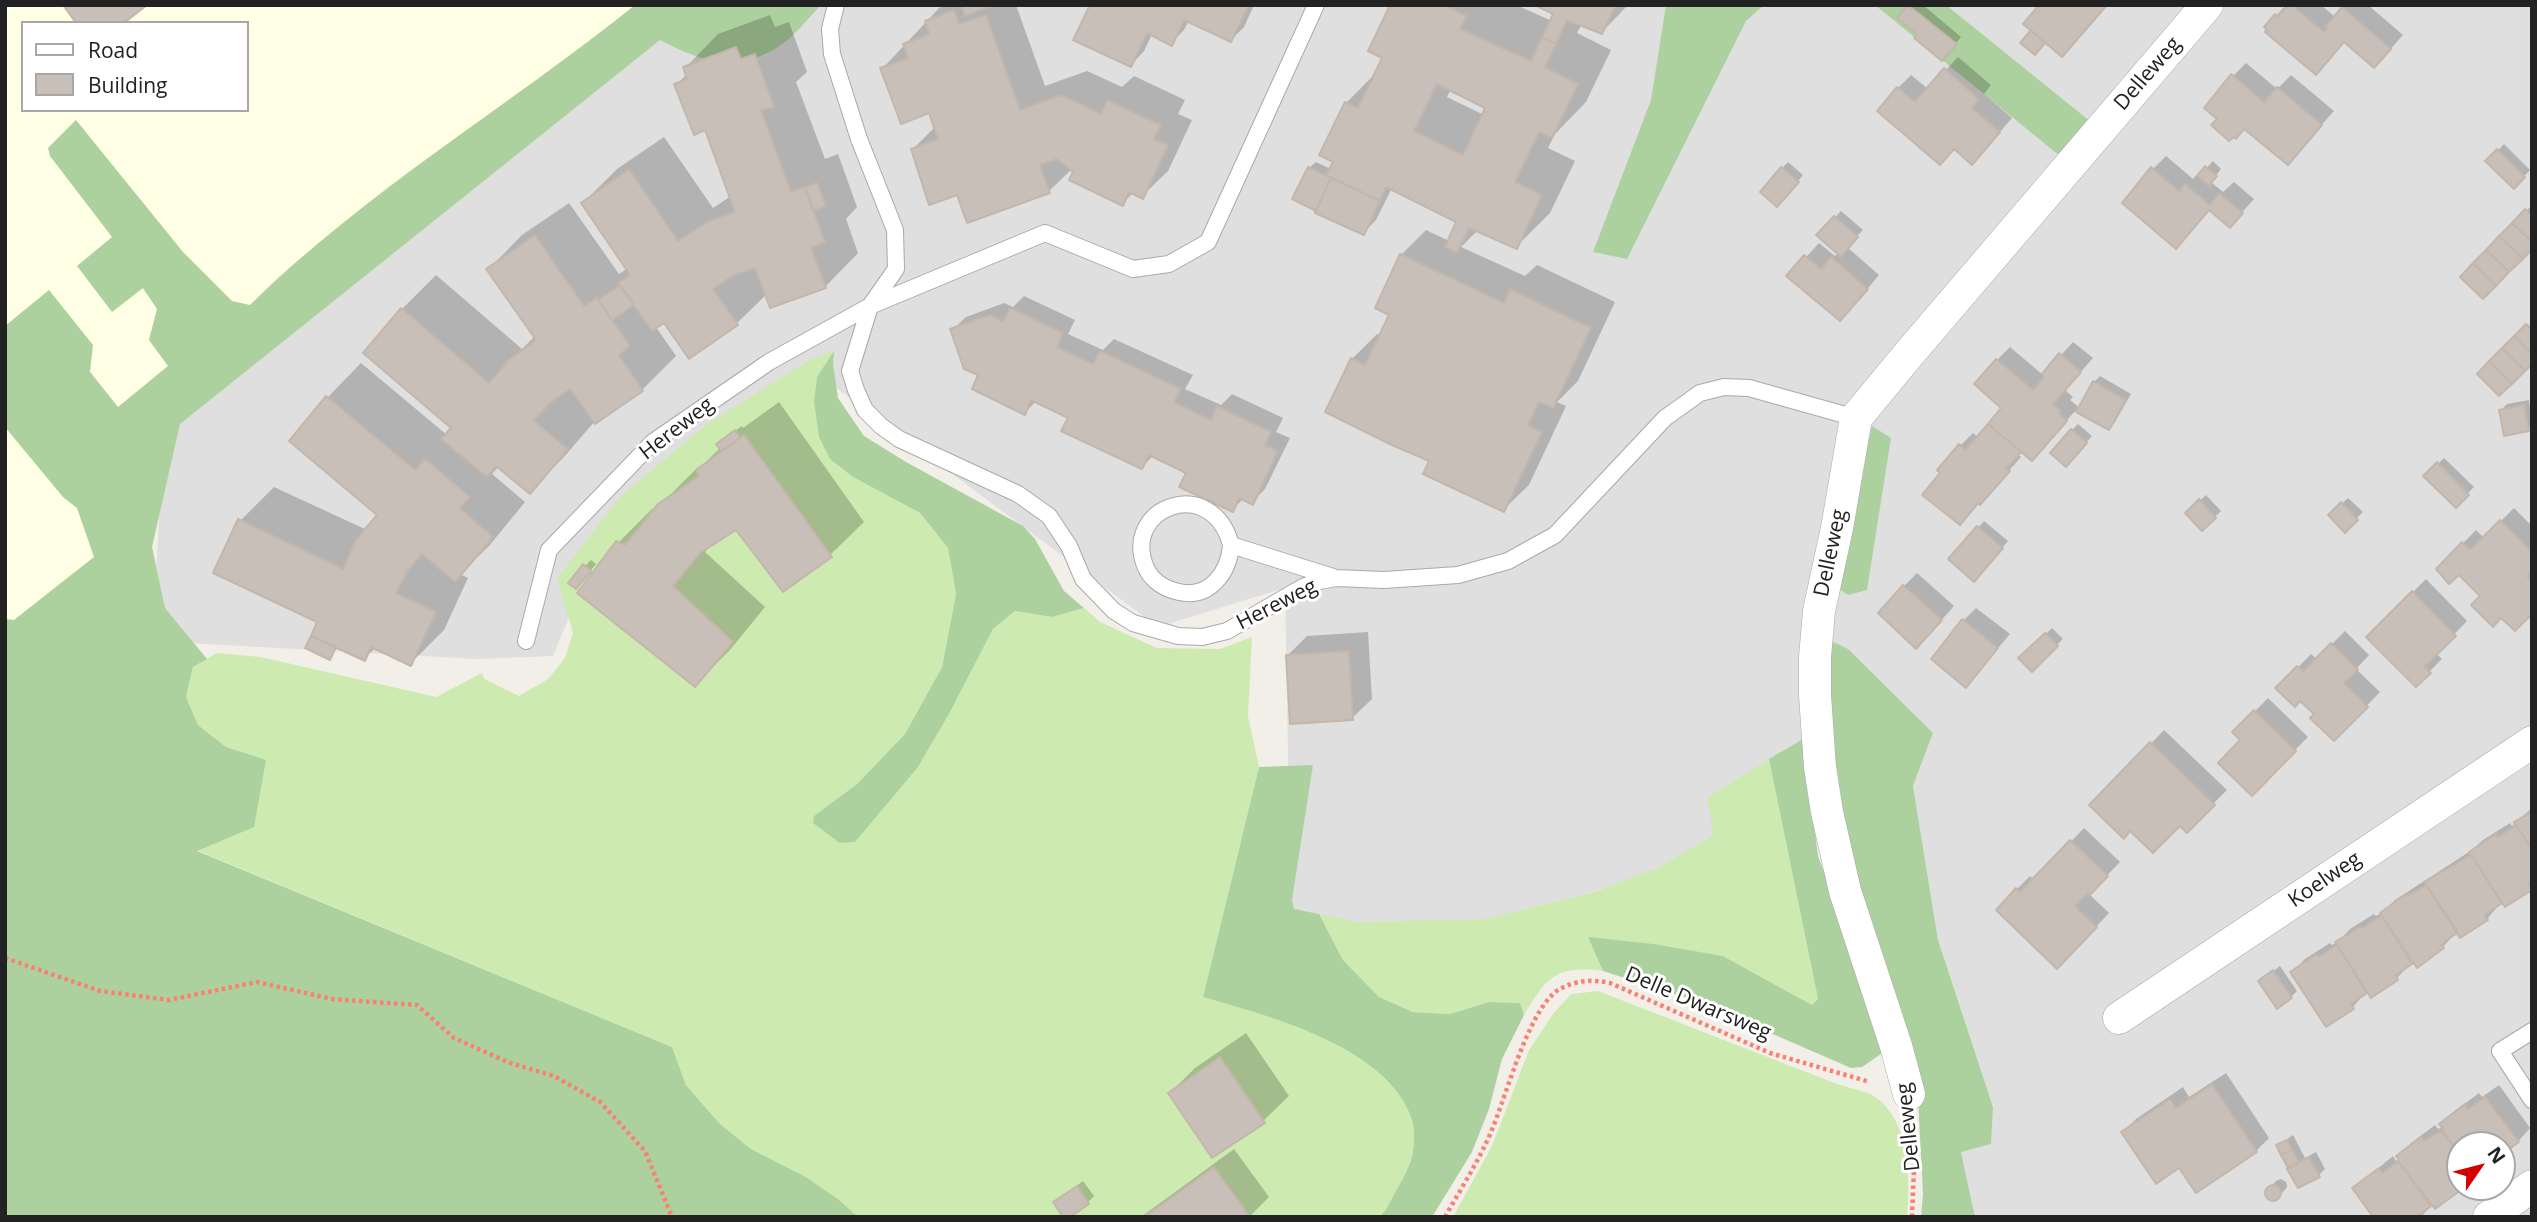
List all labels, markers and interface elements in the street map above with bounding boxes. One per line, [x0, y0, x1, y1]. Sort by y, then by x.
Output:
legend [21, 21, 248, 112]
street label: Delleweg [2109, 32, 2187, 116]
text: Road [88, 36, 138, 64]
text: Building [88, 71, 167, 99]
street label: Hereweg [635, 392, 719, 466]
street label: Delleweg [1809, 507, 1853, 599]
street label: Hereweg [1232, 574, 1322, 636]
street label: Koelweg [2284, 847, 2366, 913]
street label: Delle Dwarsweg [1621, 962, 1775, 1046]
street label: Delleweg [1892, 1081, 1926, 1173]
north arrow [2446, 1131, 2516, 1201]
text: N [2481, 1141, 2512, 1169]

